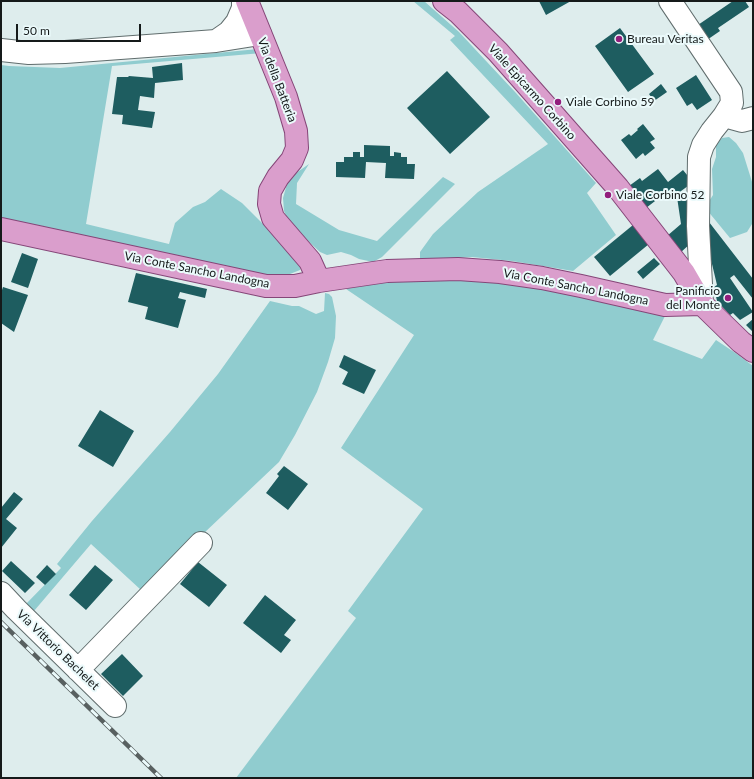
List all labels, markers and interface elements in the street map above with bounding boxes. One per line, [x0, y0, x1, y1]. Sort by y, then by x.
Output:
scale bar [18, 16, 143, 42]
text: 50 m [23, 23, 50, 38]
place label: Bureau Veritas [627, 32, 704, 46]
marker: Bureau Veritas [614, 34, 624, 44]
street label: Via della Batteria [254, 36, 300, 124]
street label: Viale Epicarmo Corbino [485, 41, 579, 143]
place label: Viale Corbino 59 [566, 95, 654, 109]
marker: Viale Corbino 59 [553, 97, 563, 107]
place label: Viale Corbino 52 [616, 188, 704, 202]
marker: Viale Corbino 52 [603, 190, 613, 200]
street label: Via Conte Sancho Landogna [123, 249, 271, 291]
street label: Via Conte Sancho Landogna [502, 266, 650, 308]
place label: Panificio del Monte [666, 284, 720, 312]
marker: Panificio del Monte [723, 293, 733, 303]
street label: Via Vittorio Bachelet [14, 607, 102, 693]

